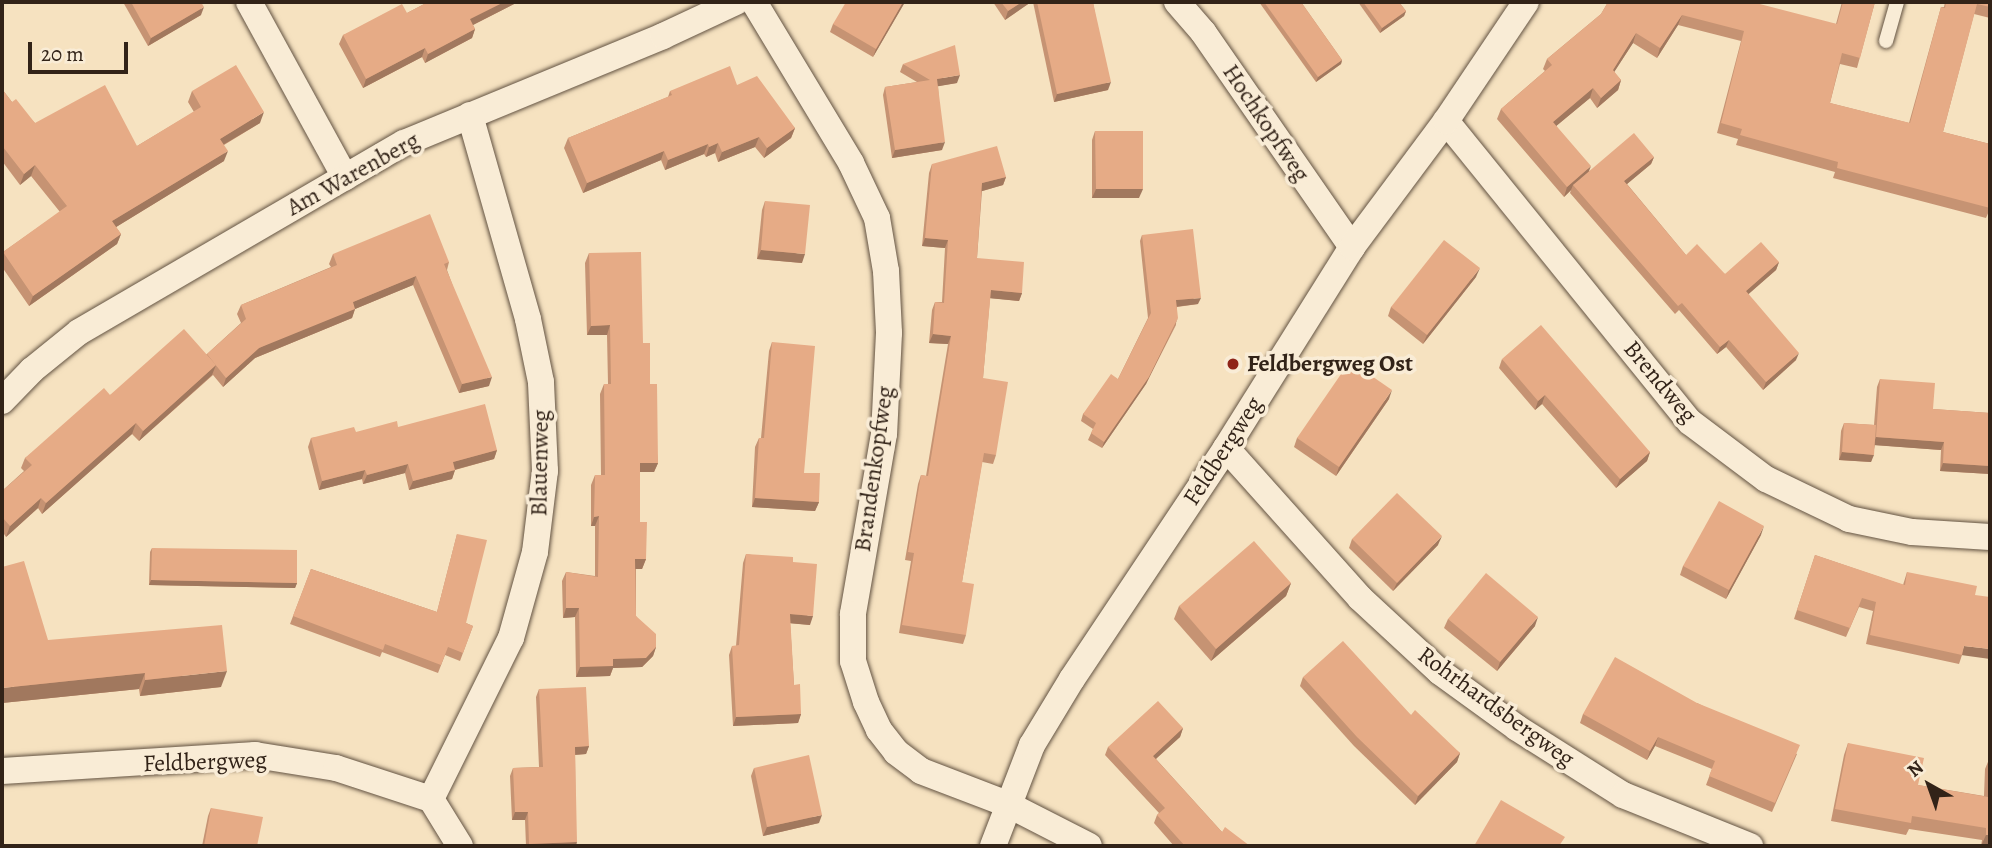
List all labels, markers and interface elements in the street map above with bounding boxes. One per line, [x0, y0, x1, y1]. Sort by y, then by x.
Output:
scale bar [32, 28, 131, 72]
text: 20 m [41, 40, 84, 68]
street label: Hochkopfweg [1216, 59, 1316, 187]
street label: Am Warenberg [282, 126, 424, 222]
street label: Brendweg [1617, 335, 1703, 429]
place label: Feldbergweg Ost [1247, 350, 1413, 378]
marker: Feldbergweg Ost [1225, 356, 1241, 372]
street label: Brandenkopfweg [848, 384, 900, 554]
street label: Feldbergweg [1177, 391, 1269, 511]
street label: Blauenweg [525, 409, 555, 517]
street label: Rohrhardsbergweg [1412, 641, 1580, 773]
street label: Feldbergweg [143, 745, 267, 779]
north arrow [1894, 750, 1964, 820]
text: N [1902, 755, 1929, 783]

